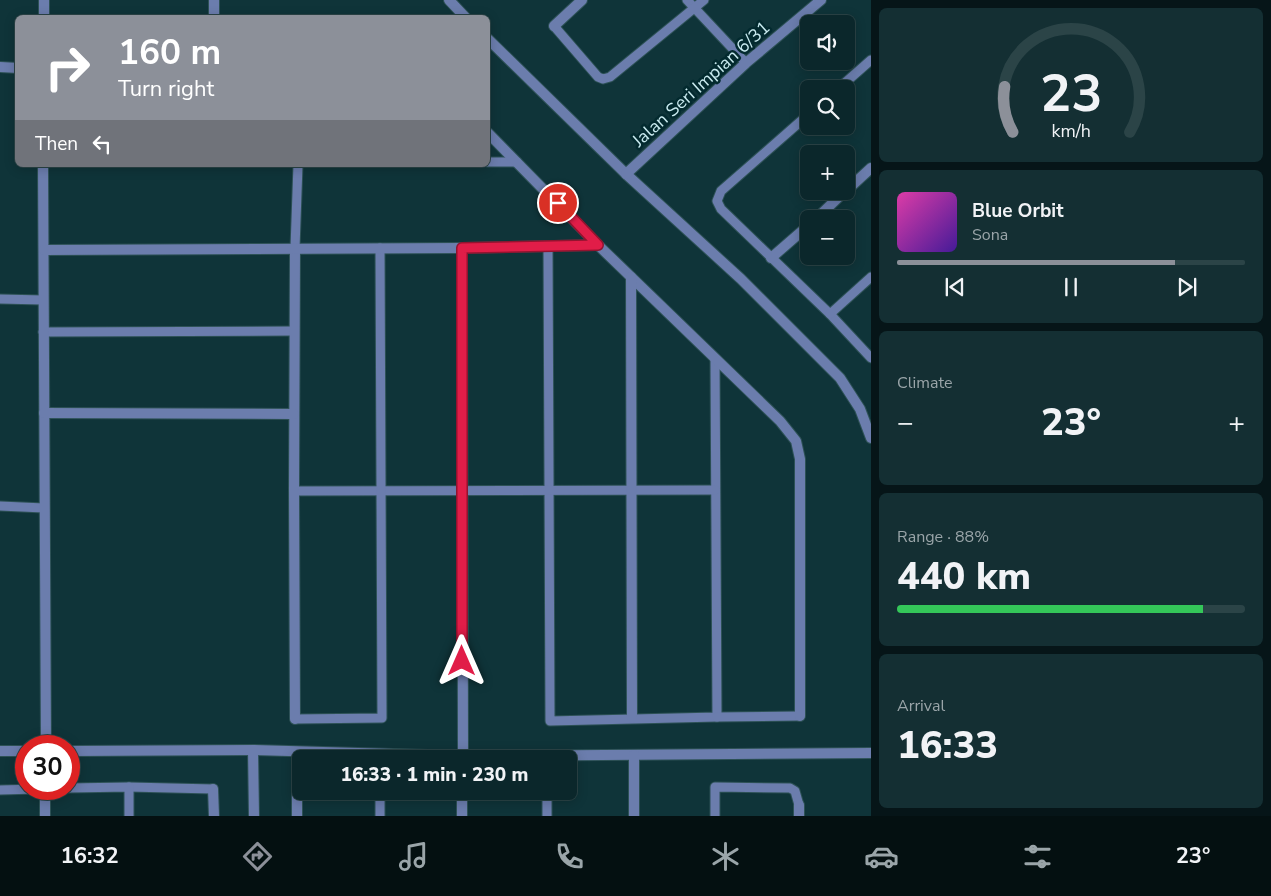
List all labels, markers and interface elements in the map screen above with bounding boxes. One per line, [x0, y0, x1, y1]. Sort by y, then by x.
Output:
map controls [800, 15, 855, 265]
button: sound [800, 15, 855, 70]
street label: Jalan Seri Impian 6/31 [626, 16, 775, 153]
text: 160 m [118, 29, 221, 76]
icon: right [35, 35, 100, 100]
text: 23 [1040, 58, 1102, 129]
text: Turn right [118, 74, 214, 104]
button: search [800, 80, 855, 135]
text: km/h [1051, 119, 1091, 143]
icon: left [88, 130, 116, 158]
text: Then [35, 131, 78, 157]
button: + [800, 145, 855, 200]
pin [537, 182, 579, 224]
icon: arrive [544, 189, 572, 217]
text: Blue Orbit [972, 198, 1063, 224]
button: − [800, 210, 855, 265]
text: Sona [972, 224, 1008, 246]
icon: previous [941, 273, 969, 301]
icon: pause [1057, 273, 1085, 301]
icon: next [1173, 273, 1201, 301]
text: Climate [897, 372, 952, 394]
text: 23° [1041, 397, 1101, 448]
text: − [897, 404, 914, 442]
text: + [1228, 404, 1245, 442]
text: Range · 88% [897, 526, 989, 548]
text: 440 km [897, 551, 1031, 602]
position arrow [435, 634, 487, 686]
text: Arrival [897, 695, 945, 717]
text: 16:33 [897, 720, 998, 771]
speed limit sign: 30 [15, 735, 80, 800]
text: 16:33 · 1 min · 230 m [341, 762, 528, 788]
icon: directions [240, 839, 275, 874]
icon: music [396, 839, 431, 874]
icon: phone [552, 839, 587, 874]
icon: climate [708, 839, 743, 874]
icon: car [864, 839, 899, 874]
icon: filters [1020, 839, 1055, 874]
text: 16:32 [60, 841, 119, 871]
text: 23° [1176, 841, 1210, 871]

